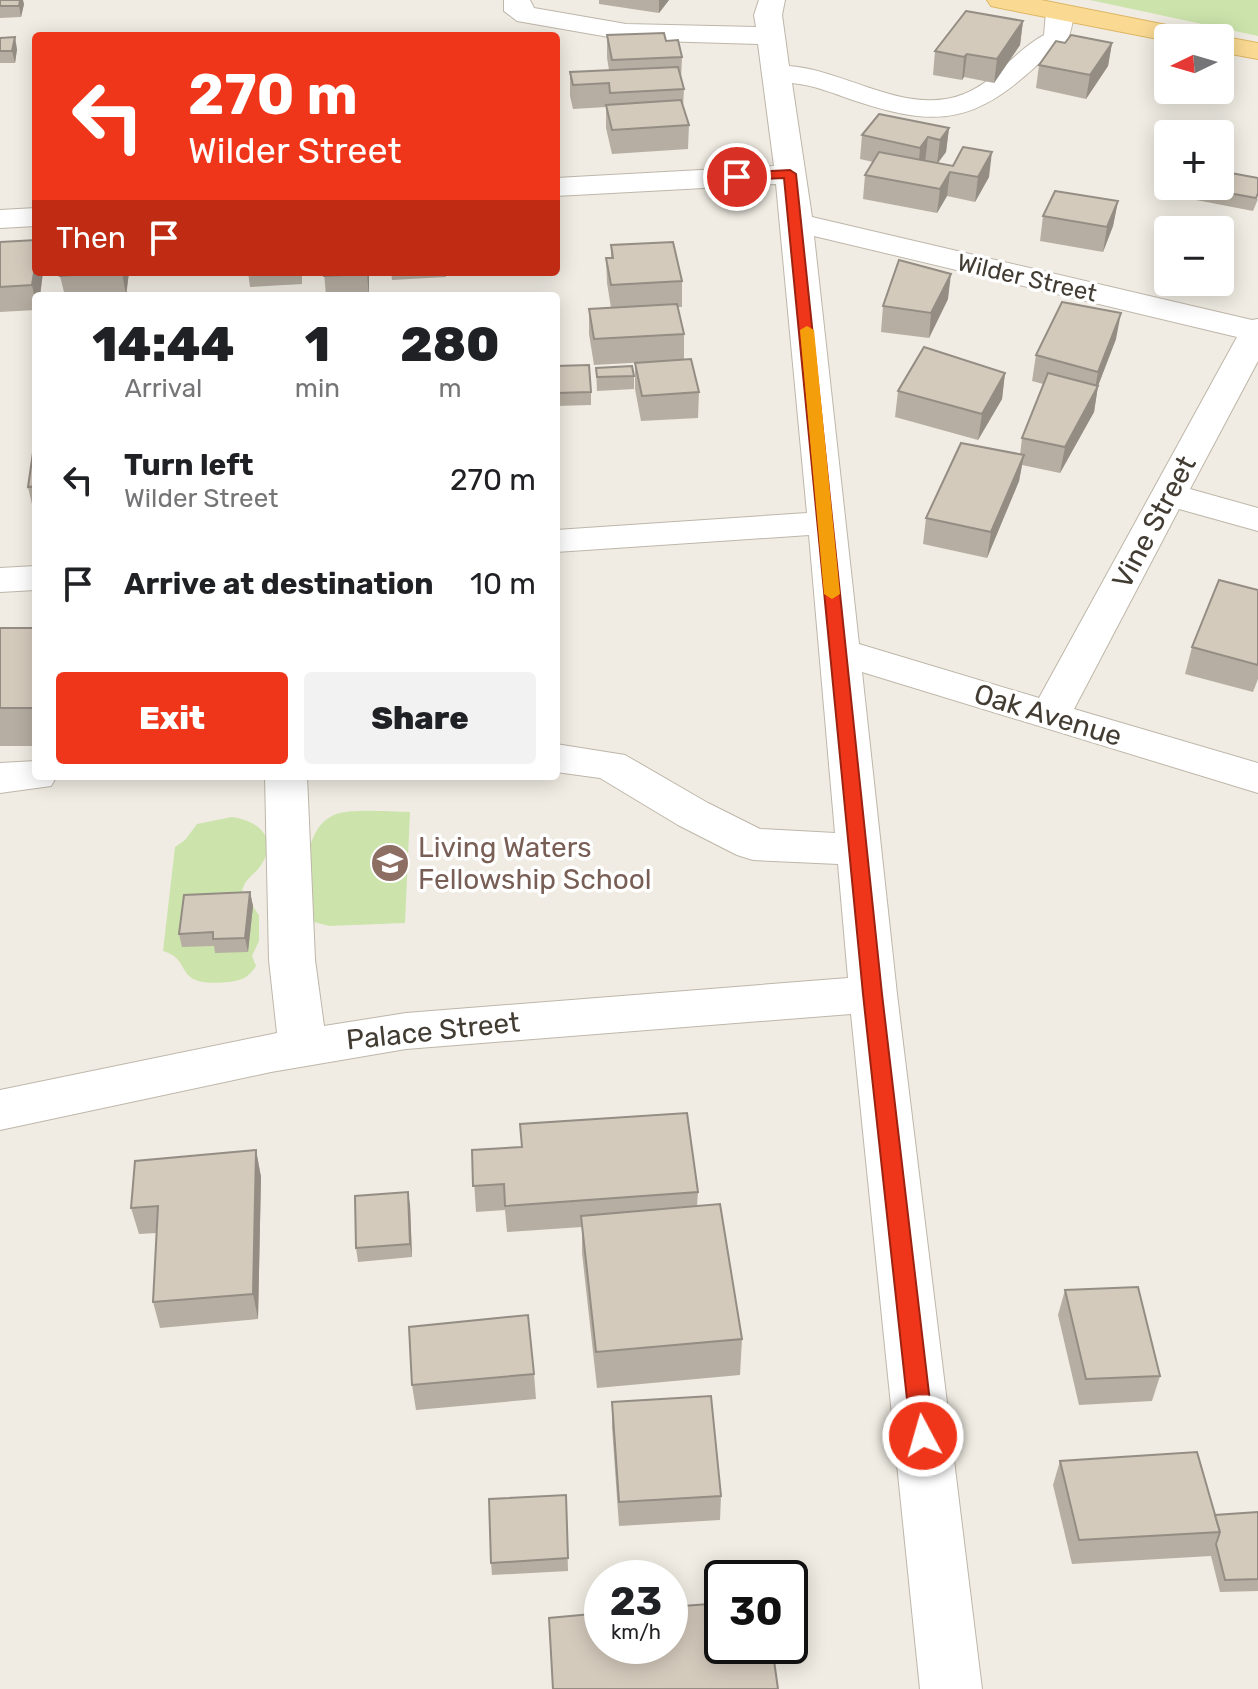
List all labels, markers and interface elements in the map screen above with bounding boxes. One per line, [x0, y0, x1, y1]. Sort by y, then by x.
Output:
north arrow [1154, 24, 1234, 104]
map controls [1154, 24, 1234, 296]
text: 270 m [188, 62, 358, 128]
icon: left [56, 64, 160, 168]
button: + [1154, 120, 1234, 200]
text: Wilder Street [188, 129, 402, 172]
pin [703, 143, 771, 211]
icon: arrive [715, 155, 759, 199]
icon: arrive [142, 216, 186, 260]
button: − [1154, 216, 1234, 296]
text: Then [56, 220, 126, 256]
street label: Wilder Street [954, 248, 1100, 308]
text: 14:44 [92, 316, 234, 373]
text: 1 [305, 316, 330, 373]
text: 280 [400, 316, 500, 373]
text: Arrival [124, 373, 202, 404]
text: min [295, 373, 340, 404]
text: m [438, 373, 462, 404]
text: Turn left [124, 447, 254, 483]
street label: Vine Street [1105, 450, 1203, 594]
icon: left [56, 458, 100, 502]
text: 270 m [450, 462, 536, 498]
text: Wilder Street [124, 483, 278, 514]
icon: arrive [56, 562, 100, 606]
text: Arrive at destination [124, 566, 434, 602]
text: 10 m [470, 566, 536, 602]
button: Exit [56, 672, 288, 764]
button: Share [304, 672, 536, 764]
street label: Oak Avenue [970, 677, 1126, 753]
place label: Living Waters Fellowship School [418, 831, 652, 896]
school or university icon: Living Waters Fellowship School [369, 842, 411, 884]
street label: Palace Street [345, 1005, 521, 1057]
position arrow [881, 1394, 965, 1478]
speed limit sign: 30 [704, 1560, 808, 1664]
text: 23 [610, 1578, 662, 1625]
text: km/h [611, 1620, 661, 1644]

